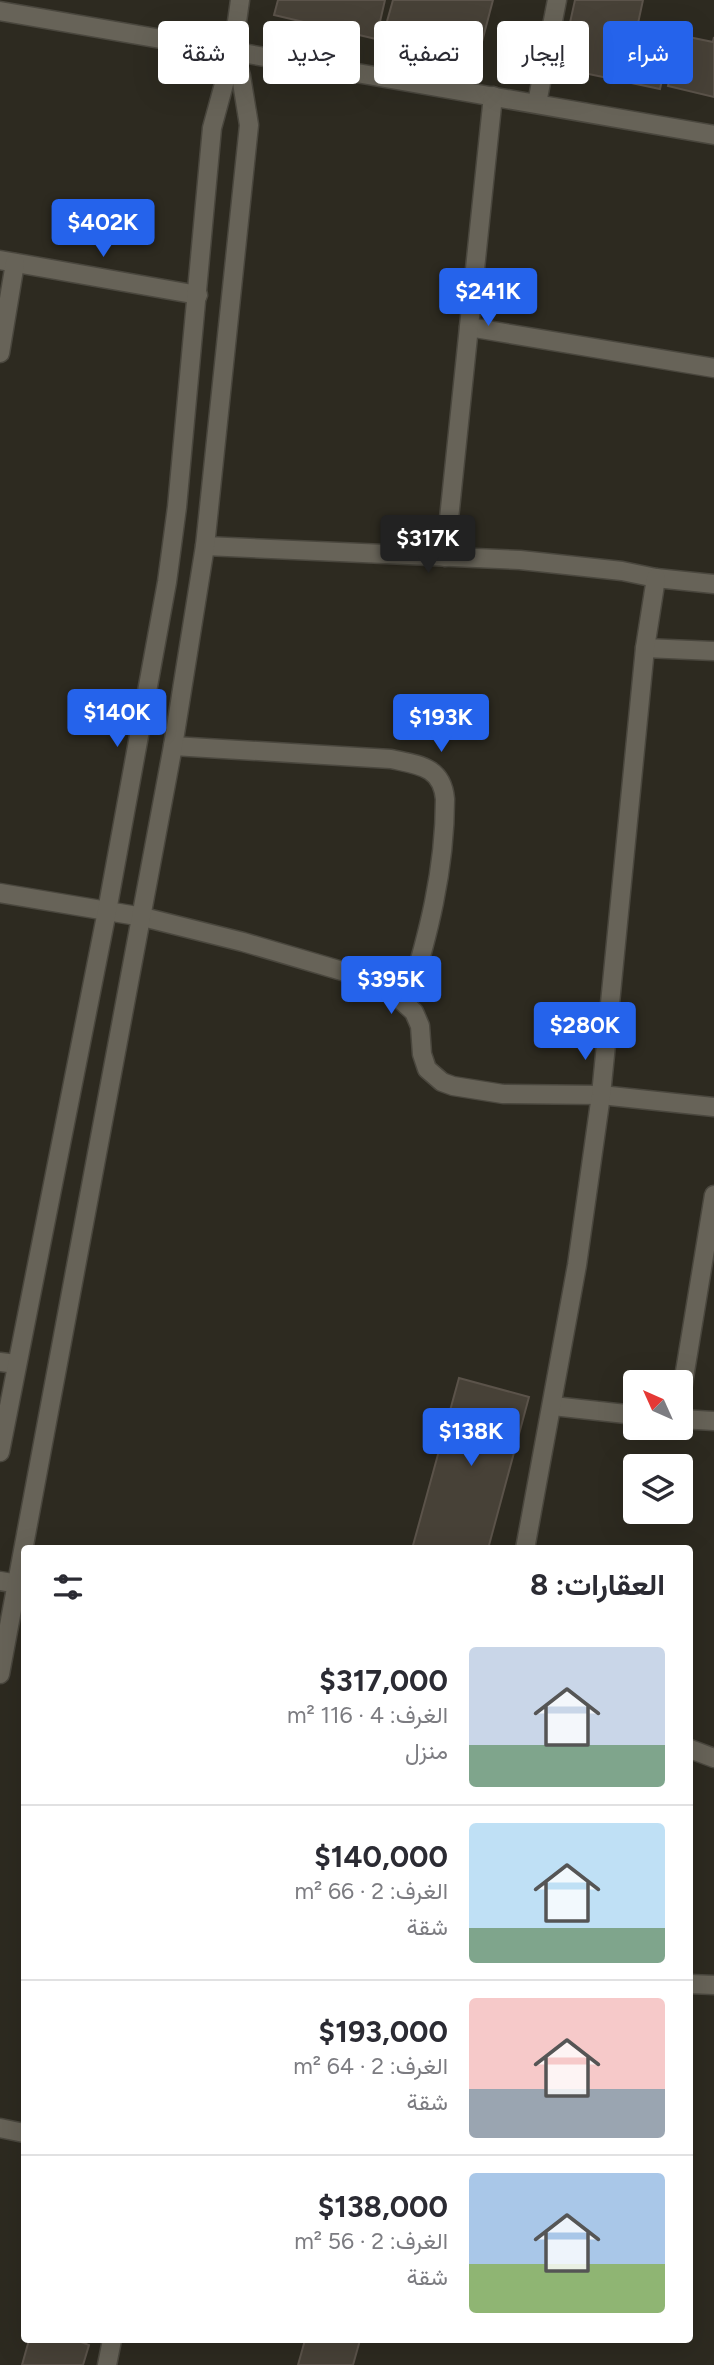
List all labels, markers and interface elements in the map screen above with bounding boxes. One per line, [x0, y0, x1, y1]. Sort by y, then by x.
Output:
chip: شقة [158, 21, 249, 84]
chip: جديد [263, 21, 360, 84]
chip: تصفية [374, 21, 483, 84]
chip: إيجار [497, 21, 589, 84]
chip: شراء [603, 21, 693, 84]
pin: $402K [54, 200, 152, 259]
text: $402K [68, 208, 138, 236]
pin: $241K [439, 268, 537, 328]
text: $241K [455, 277, 521, 305]
pin: $317K [379, 516, 477, 575]
text: $317K [396, 524, 460, 552]
pin: $140K [68, 690, 166, 749]
pin: $193K [392, 694, 490, 754]
text: $140K [83, 698, 151, 726]
text: $193K [409, 703, 473, 731]
pin: $395K [342, 956, 440, 1016]
text: $395K [357, 965, 425, 993]
pin: $280K [536, 1002, 634, 1062]
text: $280K [550, 1011, 620, 1039]
north arrow [623, 1370, 693, 1440]
map controls [623, 1370, 693, 1524]
pin: $138K [422, 1408, 520, 1468]
text: $138K [439, 1417, 503, 1445]
button: layers [623, 1454, 693, 1524]
text: العقارات: 8 [530, 1566, 665, 1603]
icon: filters [49, 1568, 87, 1606]
text: $317,000 [319, 1662, 448, 1699]
icon: home [525, 1675, 609, 1759]
text: الغرف: 4 · 116 m² [287, 1701, 448, 1729]
text: منزل [405, 1737, 448, 1765]
text: $140,000 [314, 1838, 448, 1875]
icon: home [525, 1851, 609, 1935]
text: الغرف: 2 · 66 m² [294, 1877, 448, 1905]
text: شقة [406, 1913, 448, 1941]
text: $193,000 [319, 2013, 448, 2050]
icon: home [525, 2026, 609, 2110]
text: الغرف: 2 · 64 m² [293, 2052, 448, 2080]
text: شقة [406, 2088, 448, 2116]
text: $138,000 [318, 2188, 448, 2225]
icon: home [525, 2201, 609, 2285]
text: الغرف: 2 · 56 m² [294, 2227, 448, 2255]
text: شقة [406, 2263, 448, 2291]

